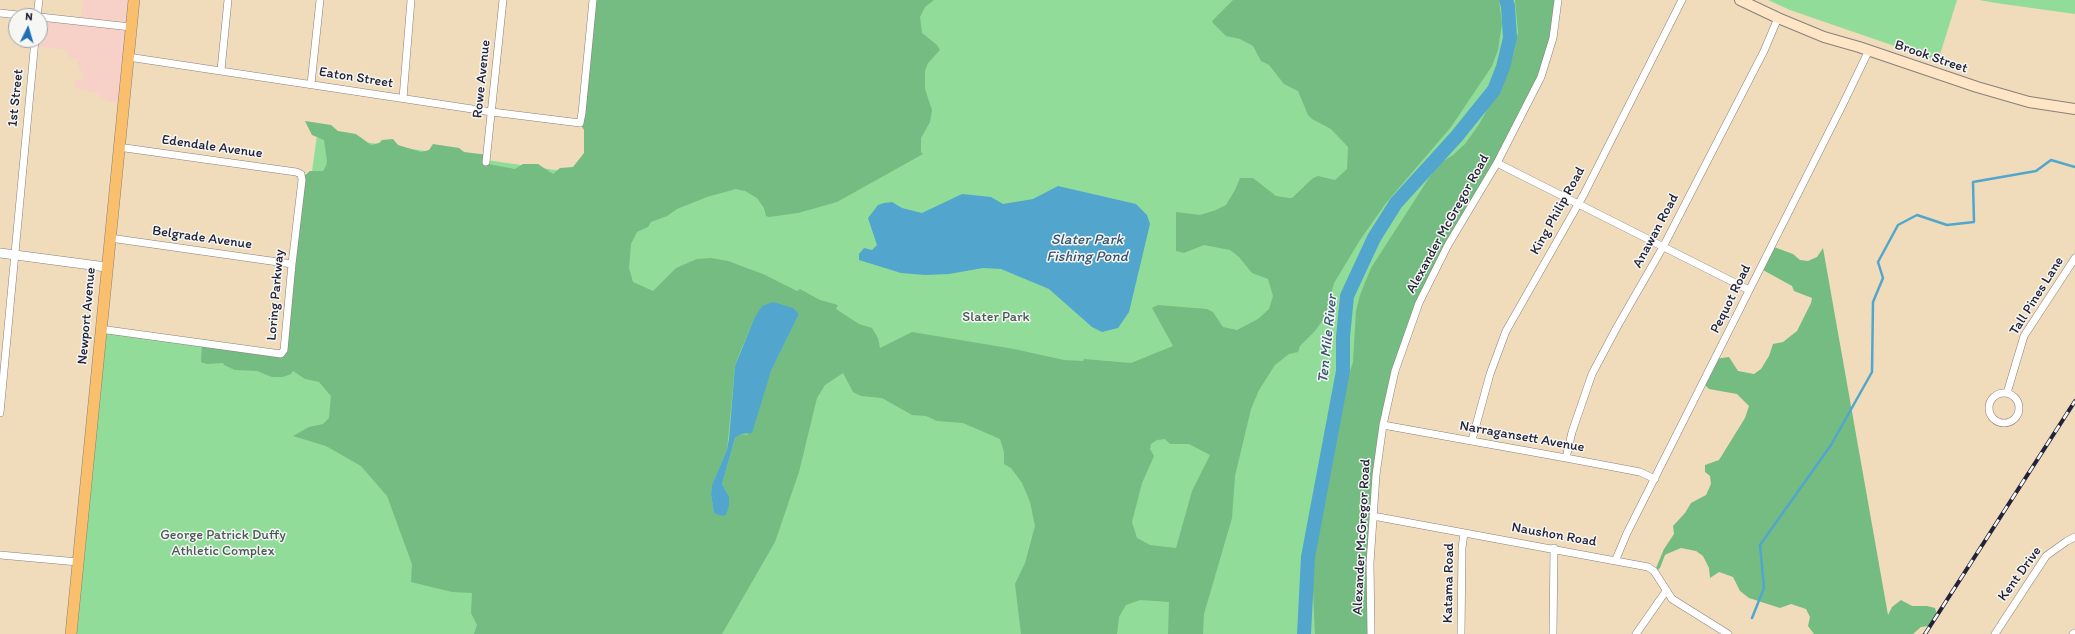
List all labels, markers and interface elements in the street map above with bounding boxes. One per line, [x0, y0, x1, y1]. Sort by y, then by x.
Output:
north arrow [8, 8, 48, 48]
text: N [25, 10, 33, 23]
street label: Brook Street [1892, 37, 1970, 77]
street label: Rowe Avenue [470, 39, 494, 119]
street label: Eaton Street [318, 64, 394, 92]
street label: 1st Street [5, 68, 27, 128]
street label: Edendale Avenue [160, 132, 264, 162]
street label: Alexander McGregor Road [1403, 152, 1493, 296]
street label: King Philip Road [1527, 164, 1589, 258]
street label: Anawan Road [1629, 191, 1683, 271]
street label: Belgrade Avenue [151, 223, 253, 253]
water label: Slater Park Fishing Pond [1046, 231, 1128, 266]
street label: Loring Parkway [264, 249, 288, 341]
street label: Tall Pines Lane [2006, 254, 2068, 338]
street label: Pequot Road [1707, 262, 1755, 336]
street label: Newport Avenue [74, 267, 100, 365]
water label: Ten Mile River [1314, 294, 1342, 384]
park label: Slater Park [962, 309, 1030, 325]
street label: Narragansett Avenue [1458, 418, 1586, 456]
street label: Alexander McGregor Road [1350, 459, 1374, 615]
street label: Naushon Road [1510, 519, 1598, 551]
park label: George Patrick Duffy Athletic Complex [160, 527, 286, 560]
street label: Katama Road [1440, 543, 1458, 623]
street label: Kent Drive [1995, 543, 2045, 605]

